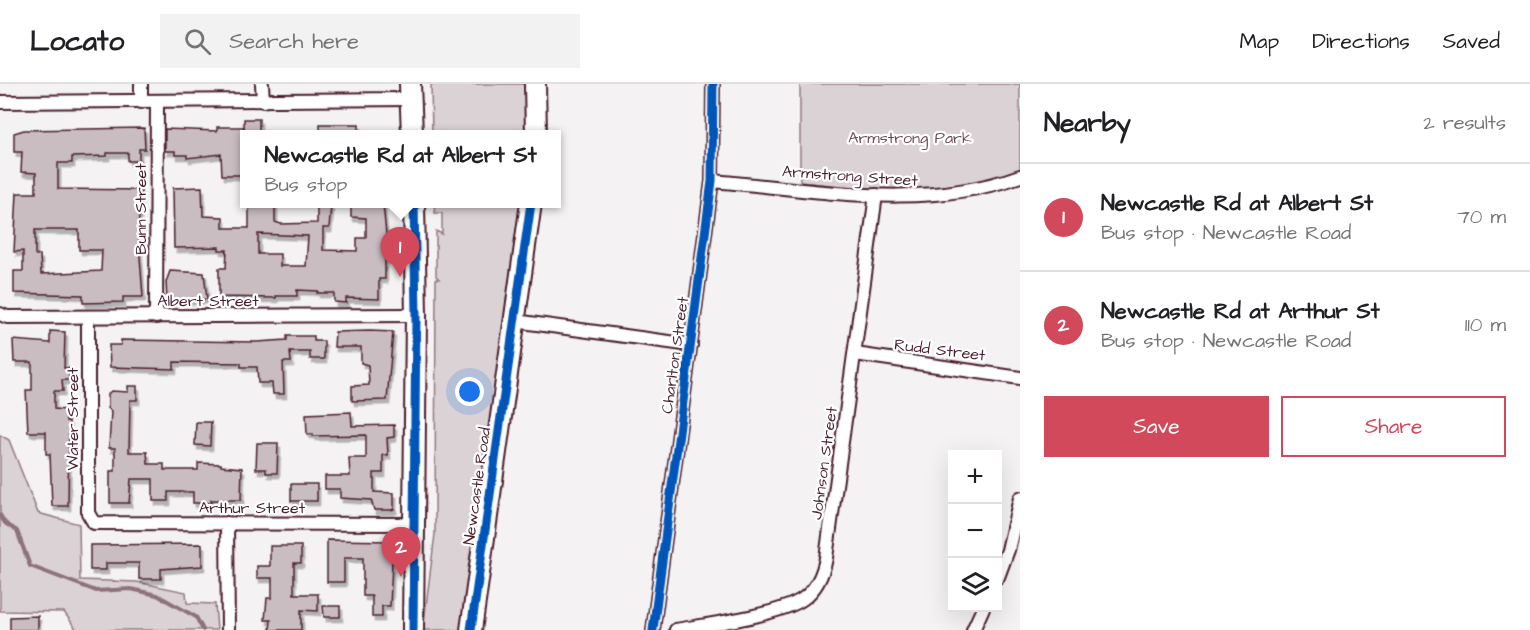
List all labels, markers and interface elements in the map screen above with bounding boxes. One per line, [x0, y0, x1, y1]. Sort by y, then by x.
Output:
search box [160, 14, 580, 68]
text: Locato [30, 22, 124, 61]
icon: search [181, 25, 214, 58]
text: Search here [229, 26, 359, 57]
text: Map [1239, 27, 1279, 56]
text: Directions [1312, 27, 1410, 56]
text: Saved [1443, 27, 1500, 56]
text: Nearby [1044, 105, 1131, 141]
text: 2 results [1423, 109, 1506, 137]
park label: Armstrong Park [848, 127, 972, 150]
popup [240, 130, 561, 208]
text: Newcastle Rd at Albert St [264, 140, 537, 171]
street label: Armstrong Street [781, 160, 919, 193]
street label: Bunn Street [130, 163, 152, 255]
text: Bus stop [264, 171, 347, 199]
text: Newcastle Rd at Albert St [1101, 188, 1373, 219]
text: 1 [1062, 203, 1065, 231]
text: 70 m [1458, 203, 1506, 231]
text: Bus stop · Newcastle Road [1101, 219, 1351, 247]
pin: 1 [380, 228, 420, 277]
street label: Albert Street [157, 290, 259, 312]
street label: Charlton Street [656, 295, 694, 415]
text: Newcastle Rd at Arthur St [1101, 296, 1380, 327]
text: 2 [1058, 311, 1069, 339]
text: 110 m [1465, 311, 1506, 339]
text: Bus stop · Newcastle Road [1101, 327, 1351, 355]
street label: Rudd Street [893, 333, 987, 367]
street label: Water Street [62, 367, 84, 470]
your location [455, 377, 484, 406]
button: Save [1044, 396, 1269, 457]
button: Share [1281, 396, 1506, 457]
street label: Johnson Street [805, 405, 843, 521]
street label: Newcastle Road [458, 426, 496, 546]
map controls [948, 450, 1002, 612]
button: + [948, 450, 1002, 504]
street label: Arthur Street [199, 497, 306, 519]
button: − [948, 504, 1002, 558]
pin: 2 [382, 528, 420, 577]
button: layers [948, 558, 1002, 612]

